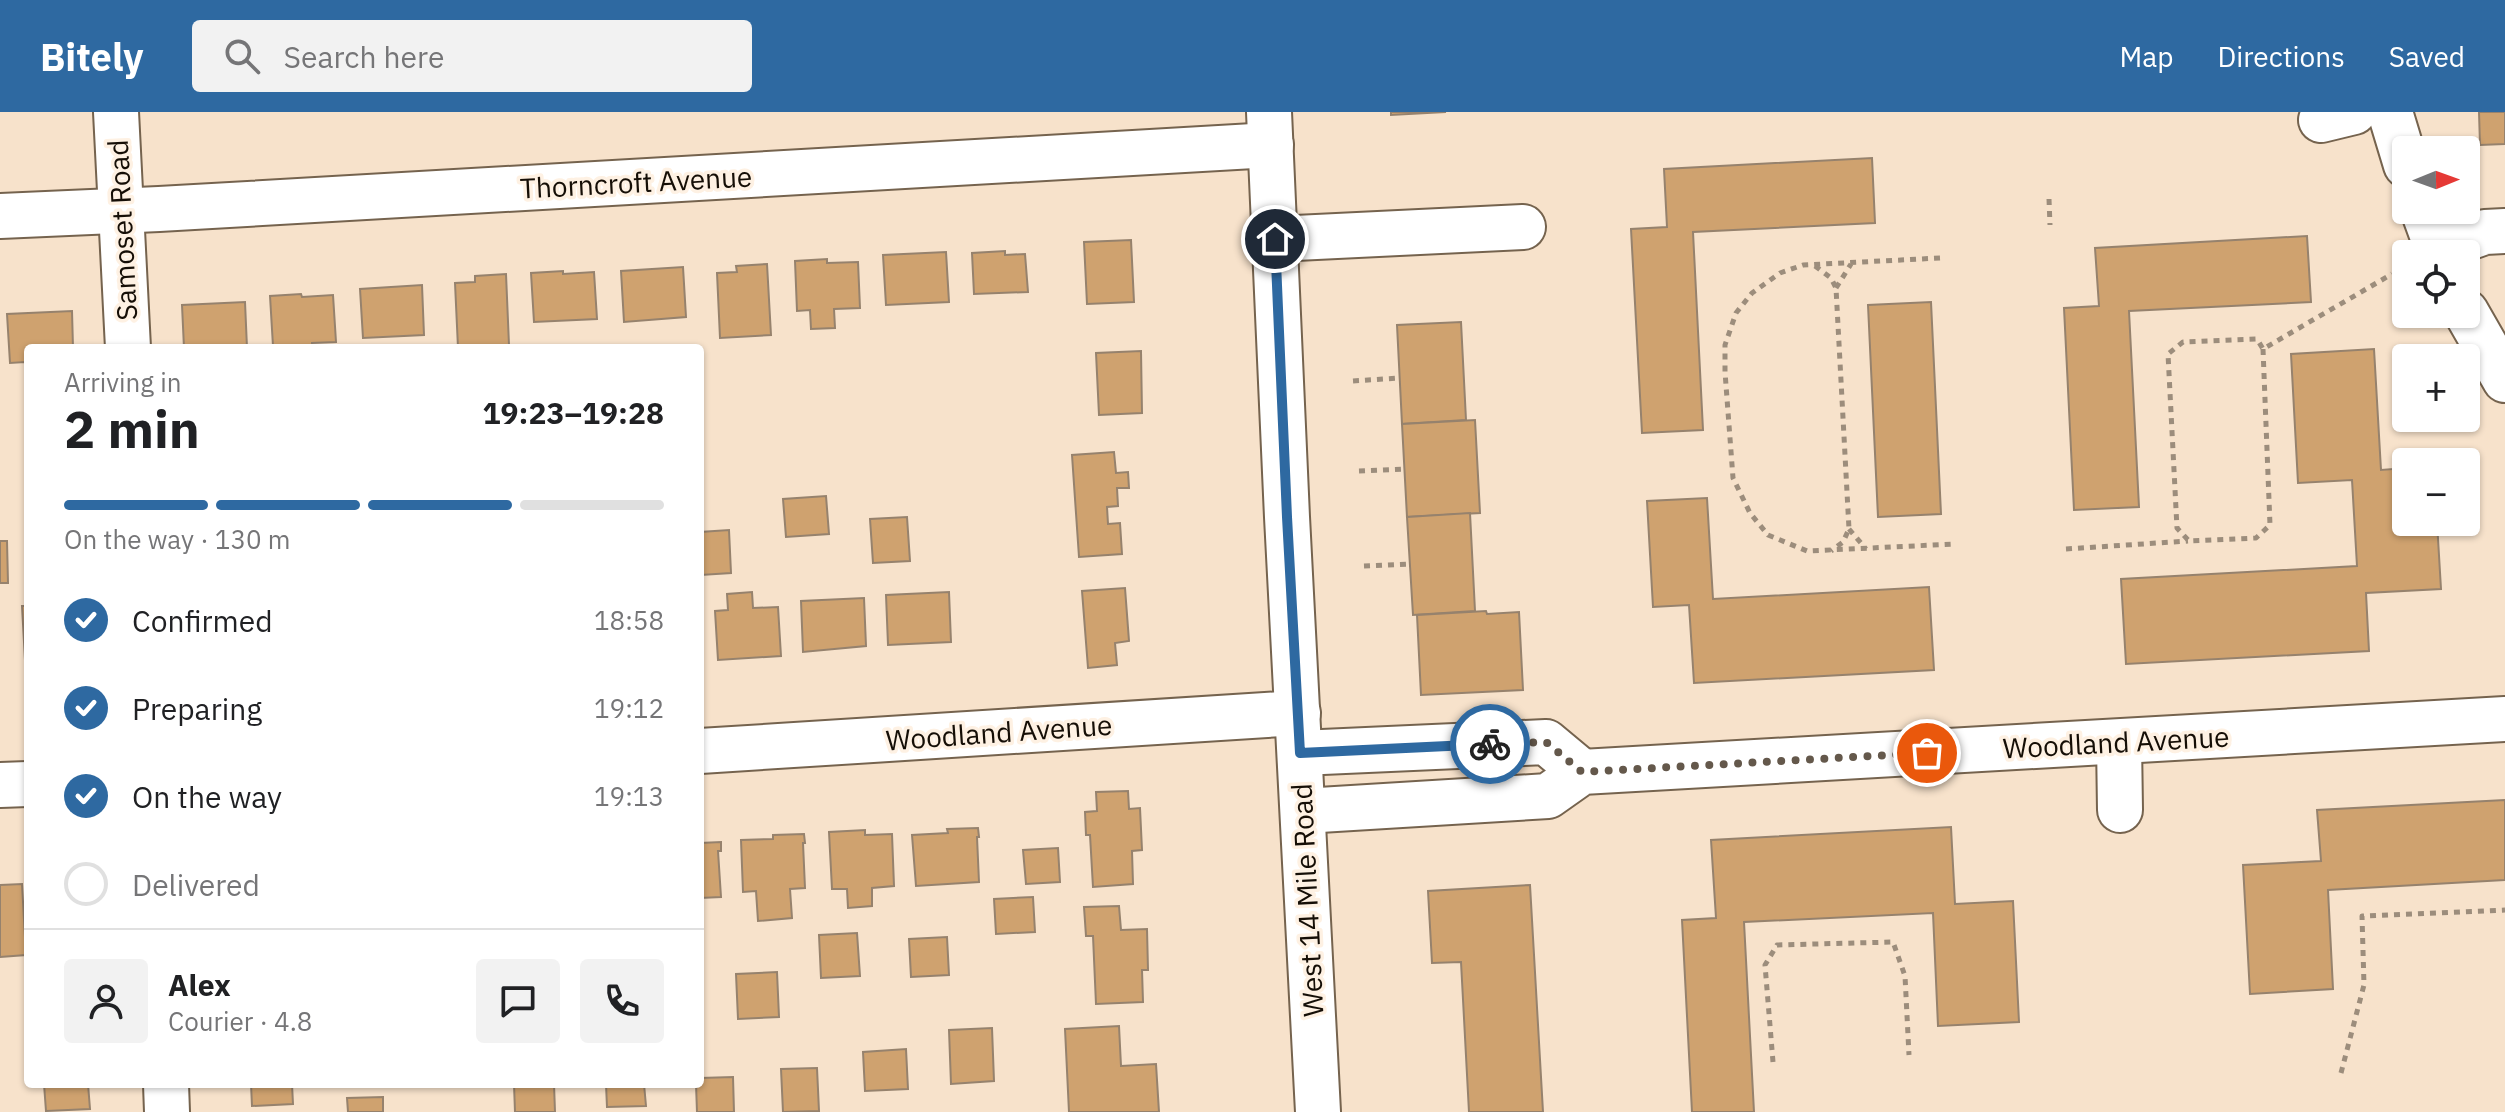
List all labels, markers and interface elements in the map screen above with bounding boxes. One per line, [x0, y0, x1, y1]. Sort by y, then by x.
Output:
search box [192, 20, 752, 92]
text: Bitely [40, 32, 144, 81]
icon: search [220, 34, 264, 78]
text: Search here [284, 37, 444, 76]
text: Map [2119, 38, 2173, 75]
text: Directions [2217, 38, 2345, 75]
text: Saved [2389, 38, 2465, 75]
north arrow [2392, 136, 2480, 224]
map controls [2392, 136, 2480, 536]
street label: Samoset Road [99, 139, 145, 321]
street label: Thorncroft Avenue [519, 157, 753, 207]
pin [1241, 205, 1309, 273]
icon: home [1253, 217, 1297, 261]
button: locate [2392, 240, 2480, 328]
button: + [2392, 344, 2480, 432]
text: Arriving in [64, 365, 181, 399]
text: 19:23–19:28 [483, 393, 664, 432]
text: 2 min [64, 395, 200, 462]
button: − [2392, 448, 2480, 536]
text: On the way · 130 m [64, 522, 290, 556]
icon: check [64, 598, 108, 642]
text: Confirmed [132, 601, 273, 640]
text: 18:58 [594, 603, 664, 637]
icon: check [64, 686, 108, 730]
text: Preparing [132, 689, 262, 728]
text: 19:12 [594, 691, 664, 725]
courier [1450, 704, 1530, 784]
street label: Woodland Avenue [885, 706, 1113, 758]
street label: Woodland Avenue [2002, 718, 2230, 766]
pin [1893, 719, 1961, 787]
icon: bike [1468, 722, 1512, 766]
icon: bag [1905, 731, 1949, 775]
icon: check [64, 774, 108, 818]
text: On the way [132, 777, 282, 816]
text: 19:13 [594, 779, 664, 813]
street label: West 14 Mile Road [1282, 782, 1332, 1018]
text: Delivered [132, 865, 260, 904]
button: person [64, 959, 148, 1043]
button: chat [476, 959, 560, 1043]
button: phone [580, 959, 664, 1043]
text: Alex [168, 965, 231, 1004]
text: Courier · 4.8 [168, 1004, 312, 1038]

